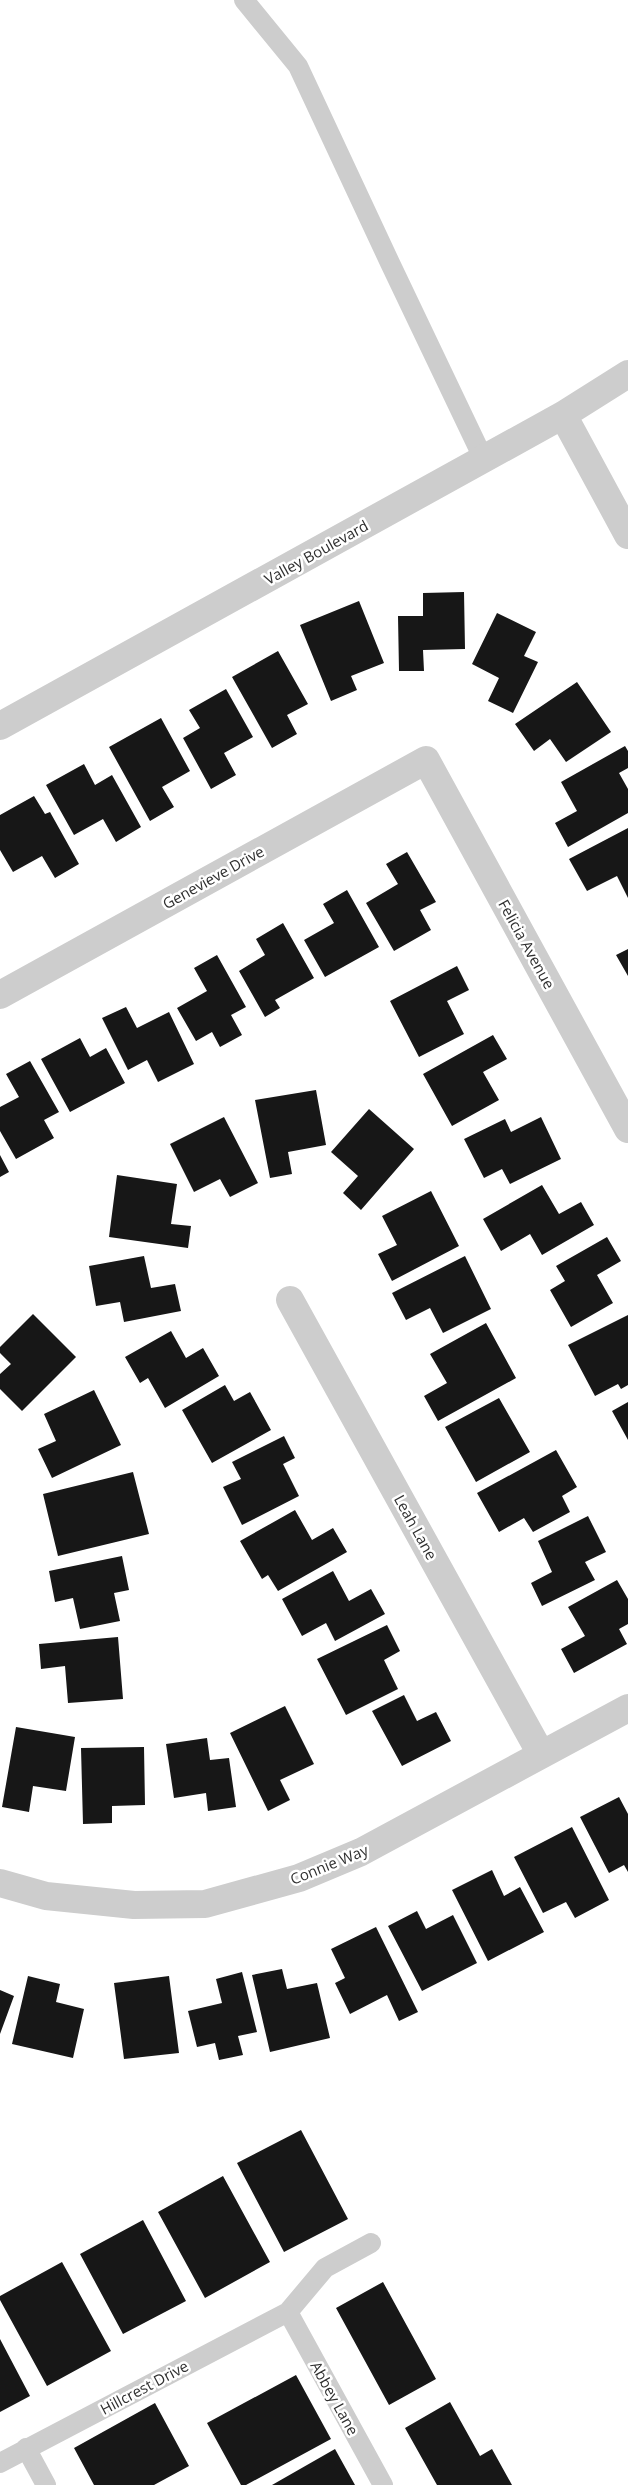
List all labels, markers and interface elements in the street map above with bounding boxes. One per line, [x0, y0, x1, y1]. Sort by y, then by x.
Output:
street label: Valley Boulevard [260, 515, 372, 589]
street label: Genevieve Drive [159, 841, 267, 913]
street label: Felicia Avenue [494, 896, 560, 992]
street label: Leah Lane [390, 1491, 442, 1563]
street label: Connie Way [287, 1839, 372, 1889]
street label: Hillcrest Drive [96, 2355, 192, 2419]
street label: Abbey Lane [307, 2358, 363, 2438]

